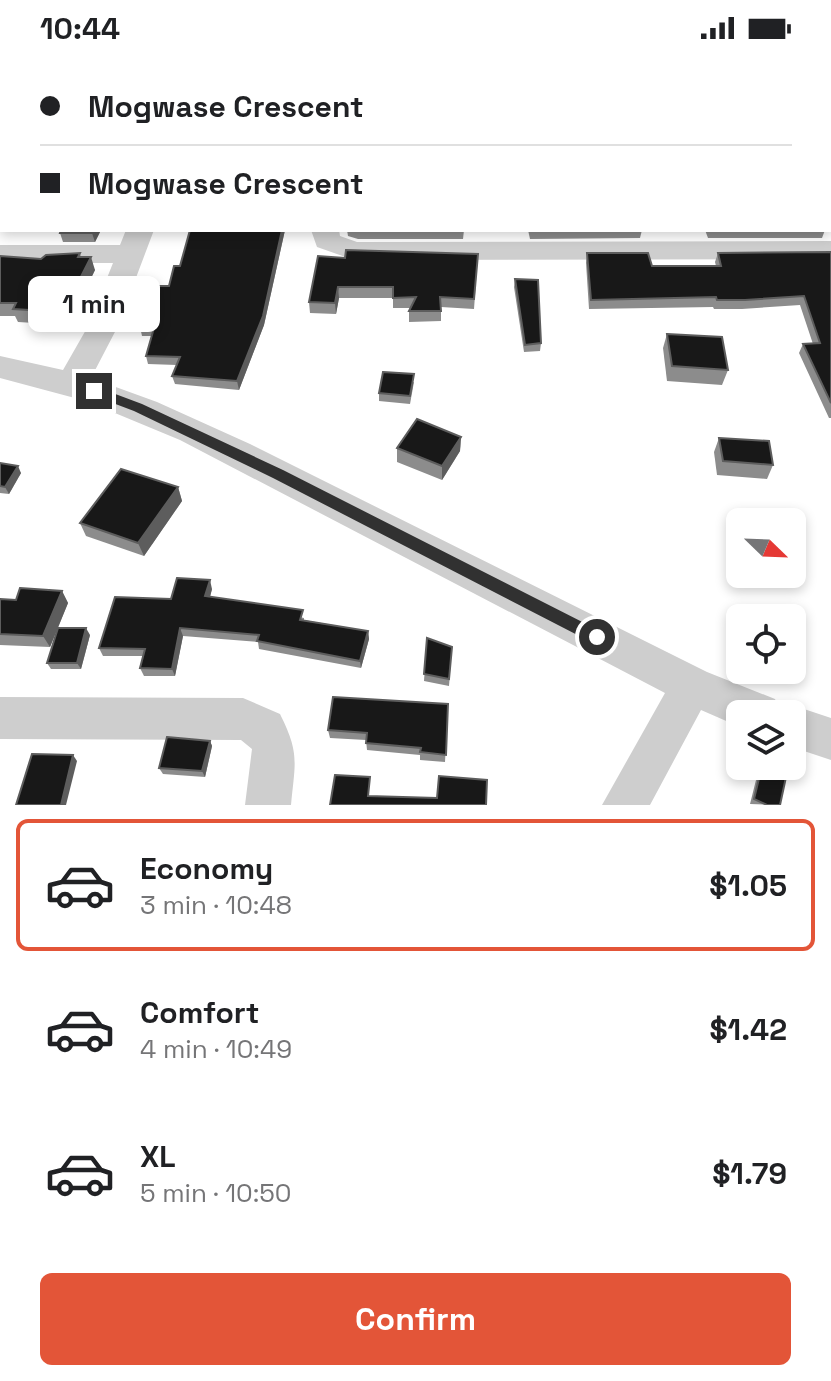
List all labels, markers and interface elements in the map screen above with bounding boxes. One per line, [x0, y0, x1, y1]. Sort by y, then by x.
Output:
text: 10:44 [40, 9, 120, 48]
text: Mogwase Crescent [88, 87, 364, 126]
text: Mogwase Crescent [88, 164, 364, 203]
callout: 1 min [28, 275, 160, 331]
text: 1 min [62, 287, 126, 321]
route end [76, 373, 112, 409]
north arrow [726, 508, 806, 588]
map controls [726, 508, 806, 780]
button: locate [726, 604, 806, 684]
route start [579, 619, 615, 655]
button: layers [726, 700, 806, 780]
icon: car [44, 849, 116, 921]
text: Economy [140, 849, 273, 888]
text: $1.05 [709, 866, 787, 905]
text: 3 min · 10:48 [140, 888, 292, 922]
icon: car [44, 993, 116, 1065]
text: Comfort [140, 993, 259, 1032]
text: $1.42 [709, 1010, 787, 1049]
text: 4 min · 10:49 [140, 1032, 292, 1066]
icon: car [44, 1137, 116, 1209]
text: XL [140, 1137, 176, 1176]
text: $1.79 [712, 1154, 787, 1193]
text: 5 min · 10:50 [140, 1176, 292, 1210]
button: Confirm [40, 1273, 791, 1365]

